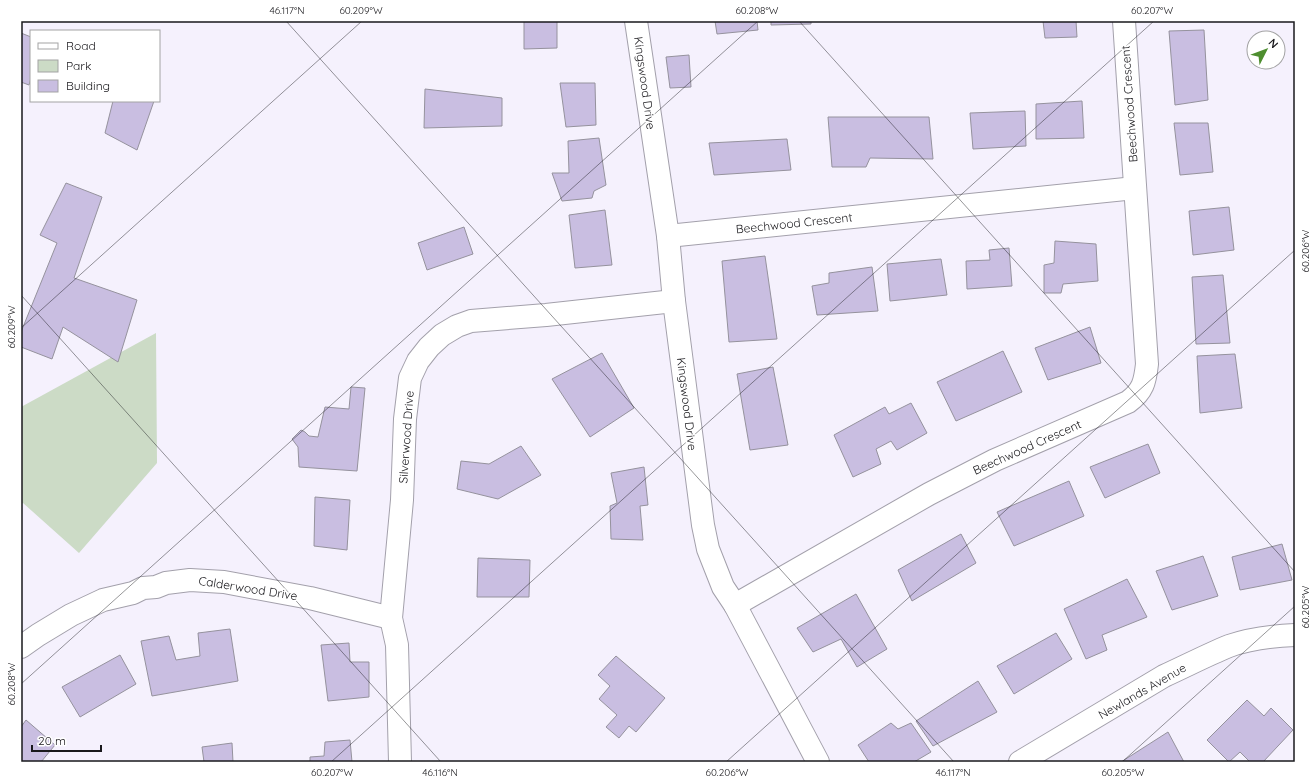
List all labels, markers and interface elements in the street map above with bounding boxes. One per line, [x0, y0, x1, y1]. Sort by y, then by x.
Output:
text: 46.117°N [269, 4, 305, 17]
text: 60.209°W [339, 4, 383, 17]
text: 60.208°W [735, 4, 779, 17]
text: 60.207°W [1131, 4, 1173, 17]
legend [30, 30, 160, 102]
north arrow [1246, 30, 1286, 70]
street label: Kingswood Drive [631, 36, 659, 131]
text: N [1266, 36, 1281, 51]
text: Road [66, 38, 96, 53]
street label: Beechwood Crescent [1117, 45, 1141, 163]
text: Park [66, 58, 91, 73]
text: Building [66, 78, 110, 93]
street label: Beechwood Crescent [735, 209, 853, 237]
text: 60.206°W [1299, 229, 1312, 273]
text: 60.209°W [5, 305, 18, 349]
street label: Kingswood Drive [674, 357, 700, 452]
street label: Silverwood Drive [395, 390, 417, 484]
street label: Beechwood Crescent [970, 416, 1084, 478]
street label: Calderwood Drive [197, 573, 299, 603]
text: 60.205°W [1299, 585, 1312, 629]
street label: Newlands Avenue [1095, 660, 1189, 722]
text: 60.208°W [5, 662, 18, 706]
scale bar [32, 727, 101, 753]
text: 20 m [38, 733, 66, 748]
text: 60.207°W [311, 766, 353, 779]
text: 46.116°N [422, 766, 458, 779]
text: 60.206°W [706, 766, 749, 779]
text: 46.117°N [935, 766, 971, 779]
text: 60.205°W [1101, 766, 1145, 779]

